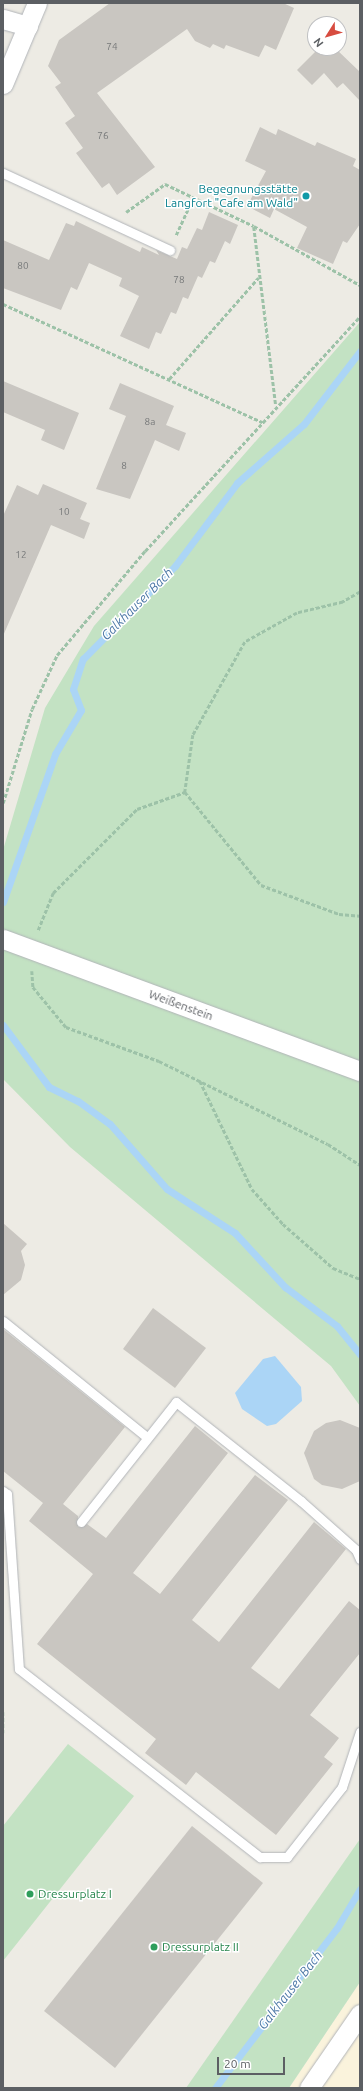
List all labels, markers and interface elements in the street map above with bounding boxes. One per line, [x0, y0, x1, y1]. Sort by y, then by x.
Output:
north arrow [307, 16, 347, 56]
text: N [311, 36, 325, 50]
house number: 74 [106, 41, 118, 53]
house number: 76 [97, 130, 109, 142]
place label: Begegnungsstätte Langfort "Cafe am Wald" [165, 182, 298, 210]
marker: Begegnungsstätte Langfort "Cafe am Wald" [301, 191, 311, 201]
house number: 80 [17, 260, 29, 272]
house number: 78 [173, 274, 185, 286]
house number: 8a [145, 416, 155, 428]
house number: 8 [121, 460, 127, 472]
house number: 10 [58, 506, 70, 518]
house number: 12 [15, 549, 27, 561]
water label: Galkhauser Bach [98, 565, 176, 643]
street label: Weißenstein [147, 987, 215, 1023]
place label: Dressurplatz I [38, 1887, 112, 1901]
marker: Dressurplatz I [25, 1889, 35, 1899]
place label: Dressurplatz II [162, 1940, 239, 1954]
marker: Dressurplatz II [149, 1942, 159, 1952]
water label: Galkhauser Bach [254, 1948, 326, 2032]
scale bar [219, 2049, 287, 2075]
text: 20 m [224, 2057, 251, 2070]

